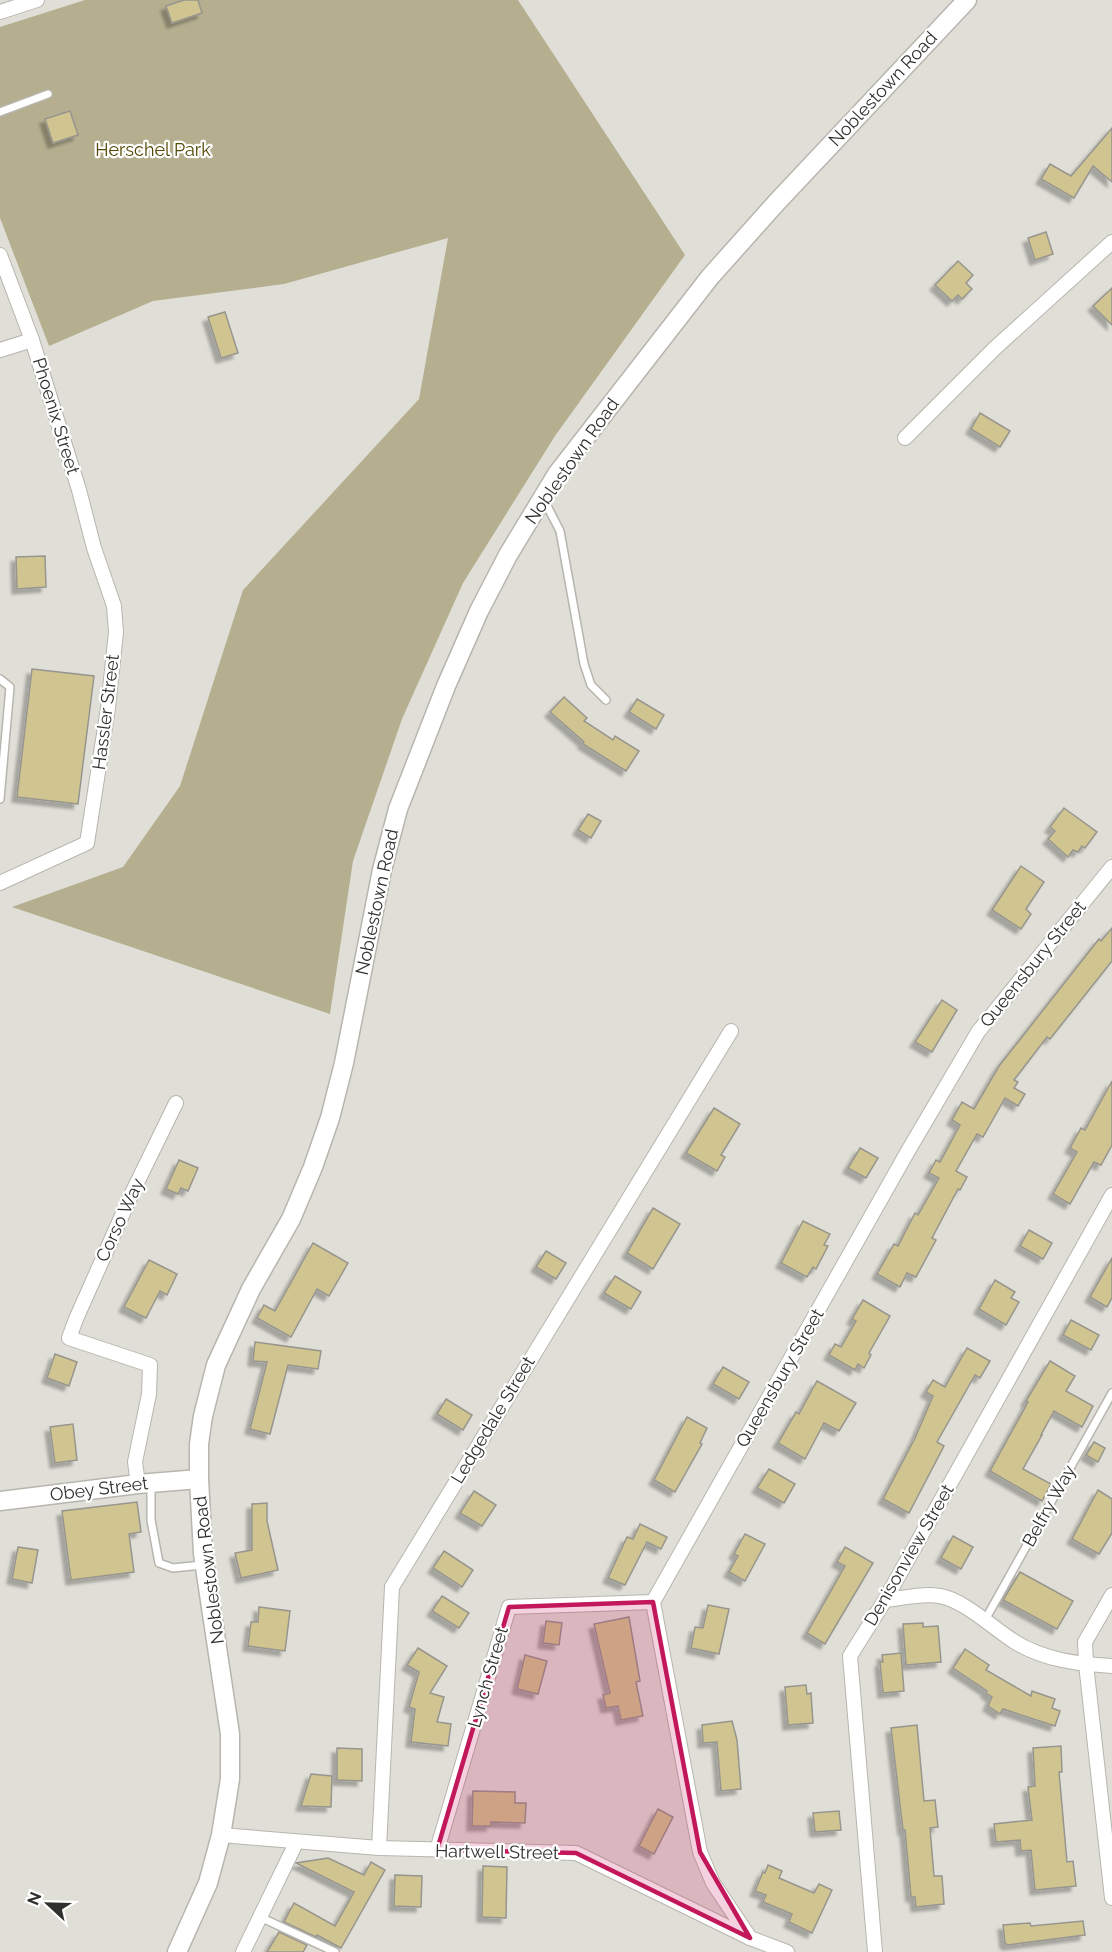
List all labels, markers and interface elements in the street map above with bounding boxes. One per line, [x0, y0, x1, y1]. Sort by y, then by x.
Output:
street label: Noblestown Road [824, 27, 941, 150]
park label: Herschel Park [95, 139, 211, 160]
street label: Phoenix Street [29, 355, 84, 477]
street label: Noblestown Road [520, 394, 623, 528]
street label: Hassler Street [88, 653, 123, 771]
street label: Noblestown Road [351, 827, 402, 977]
street label: Queensbury Street [975, 896, 1090, 1031]
street label: Corso Way [91, 1174, 148, 1265]
street label: Queensbury Street [731, 1305, 828, 1451]
street label: Ledgedale Street [446, 1352, 539, 1487]
street label: Belfry Way [1018, 1461, 1080, 1550]
street label: Obey Street [49, 1472, 149, 1505]
street label: Denisonview Street [859, 1480, 958, 1629]
street label: Noblestown Road [189, 1495, 228, 1645]
street label: Lynch Street [463, 1624, 512, 1730]
street label: Hartwell Street [435, 1840, 559, 1863]
north arrow [18, 1874, 78, 1934]
text: N [23, 1889, 46, 1908]

